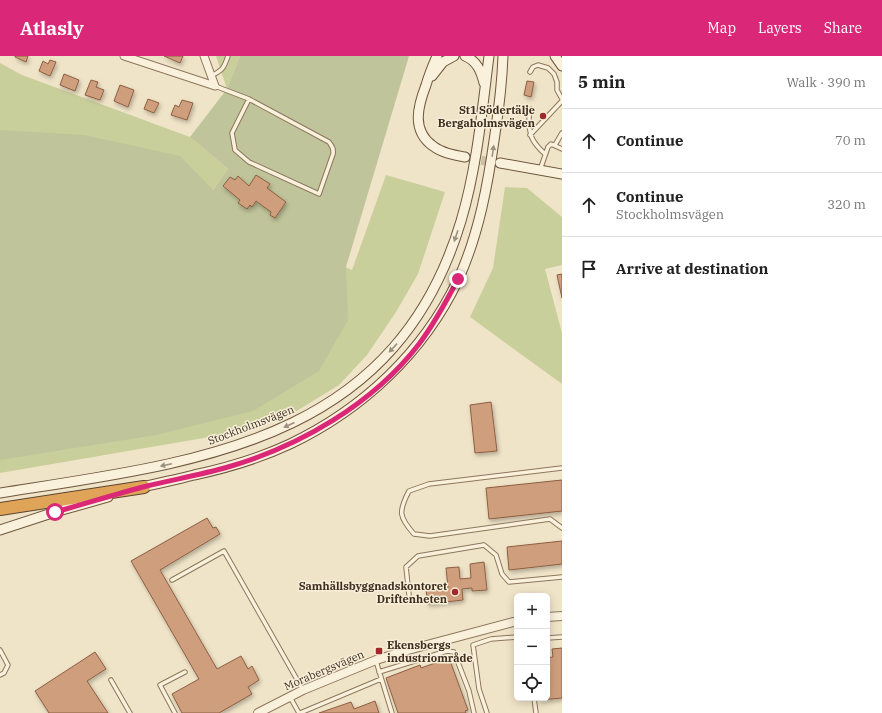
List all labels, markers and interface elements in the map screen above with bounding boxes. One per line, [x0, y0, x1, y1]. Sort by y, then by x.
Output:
text: Atlasly [20, 16, 84, 40]
text: Map [708, 19, 736, 37]
text: Layers [758, 19, 802, 37]
text: Share [824, 19, 862, 37]
text: 5 min [578, 71, 626, 93]
text: Walk · 390 m [787, 74, 866, 91]
place label: St1 Södertälje Bergaholmsvägen [438, 103, 535, 130]
marker: St1 Södertälje Bergaholmsvägen [538, 111, 548, 121]
icon: ahead [578, 130, 600, 152]
text: Continue [616, 131, 683, 150]
text: 70 m [835, 132, 866, 149]
one-way arrow [490, 145, 496, 157]
text: Continue [616, 187, 683, 206]
icon: ahead [578, 194, 600, 216]
text: 320 m [827, 196, 866, 213]
text: Stockholmsvägen [616, 206, 724, 223]
one-way arrow [453, 230, 459, 242]
icon: arrive [578, 258, 600, 280]
text: Arrive at destination [616, 259, 768, 278]
route end [449, 270, 467, 288]
one-way arrow [388, 343, 398, 353]
street label: Stockholmsvägen [206, 402, 296, 448]
one-way arrow [283, 422, 295, 428]
one-way arrow [160, 463, 172, 469]
route start [46, 503, 64, 521]
place label: Samhällsbyggnadskontoret Driftenheten [299, 579, 447, 606]
marker: Samhällsbyggnadskontoret Driftenheten [450, 587, 460, 597]
map controls [514, 593, 550, 701]
button: + [514, 593, 550, 629]
button: − [514, 629, 550, 665]
place label: Ekensbergs industriområde [387, 638, 473, 665]
marker: Ekensbergs industriområde [374, 646, 384, 656]
street label: Morabergsvägen [282, 647, 366, 693]
button: locate [514, 665, 550, 701]

